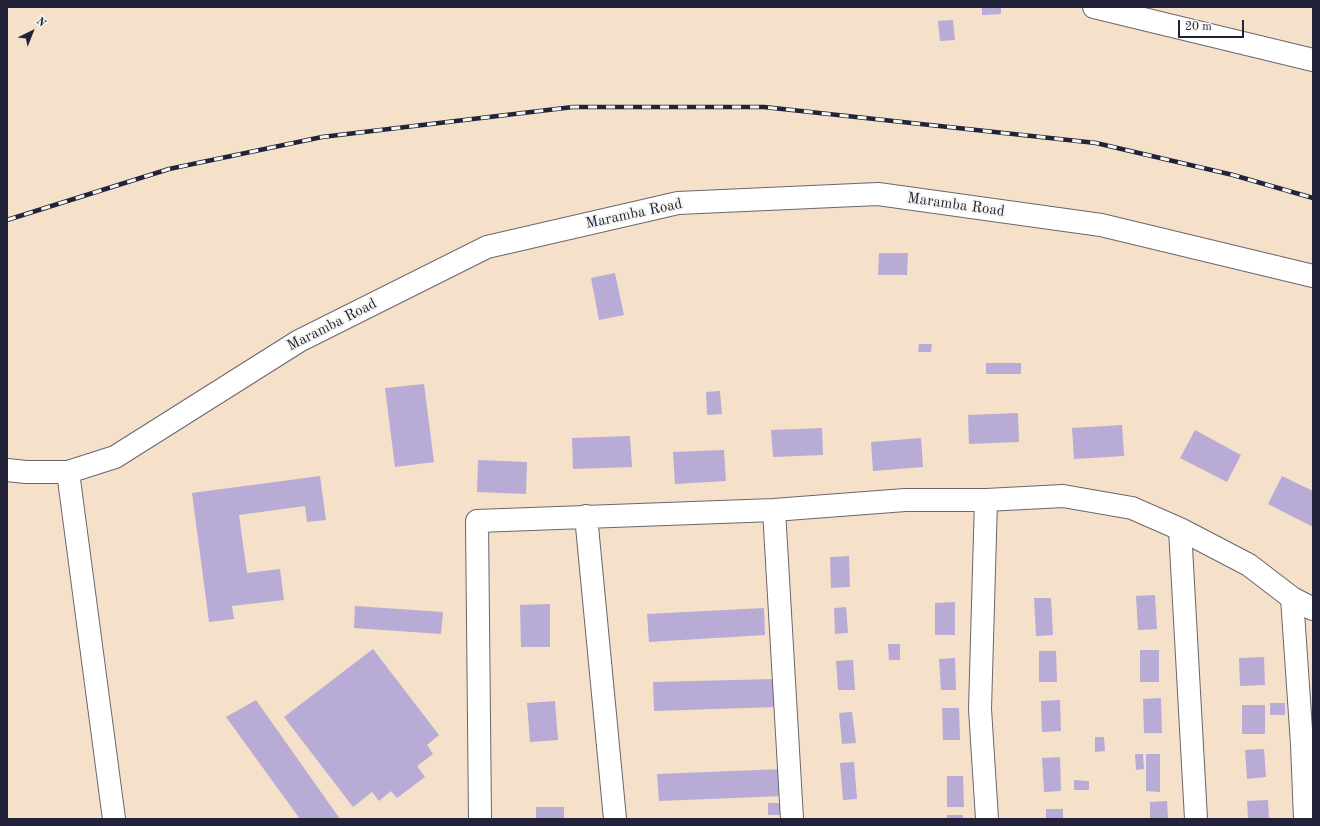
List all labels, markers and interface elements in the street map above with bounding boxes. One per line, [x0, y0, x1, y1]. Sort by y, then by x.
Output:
north arrow [12, 12, 52, 52]
scale bar [1180, 12, 1246, 38]
text: N [34, 16, 47, 30]
text: 20 m [1185, 21, 1212, 33]
street label: Maramba Road [906, 189, 1006, 221]
street label: Maramba Road [584, 195, 684, 233]
street label: Maramba Road [284, 295, 380, 355]

